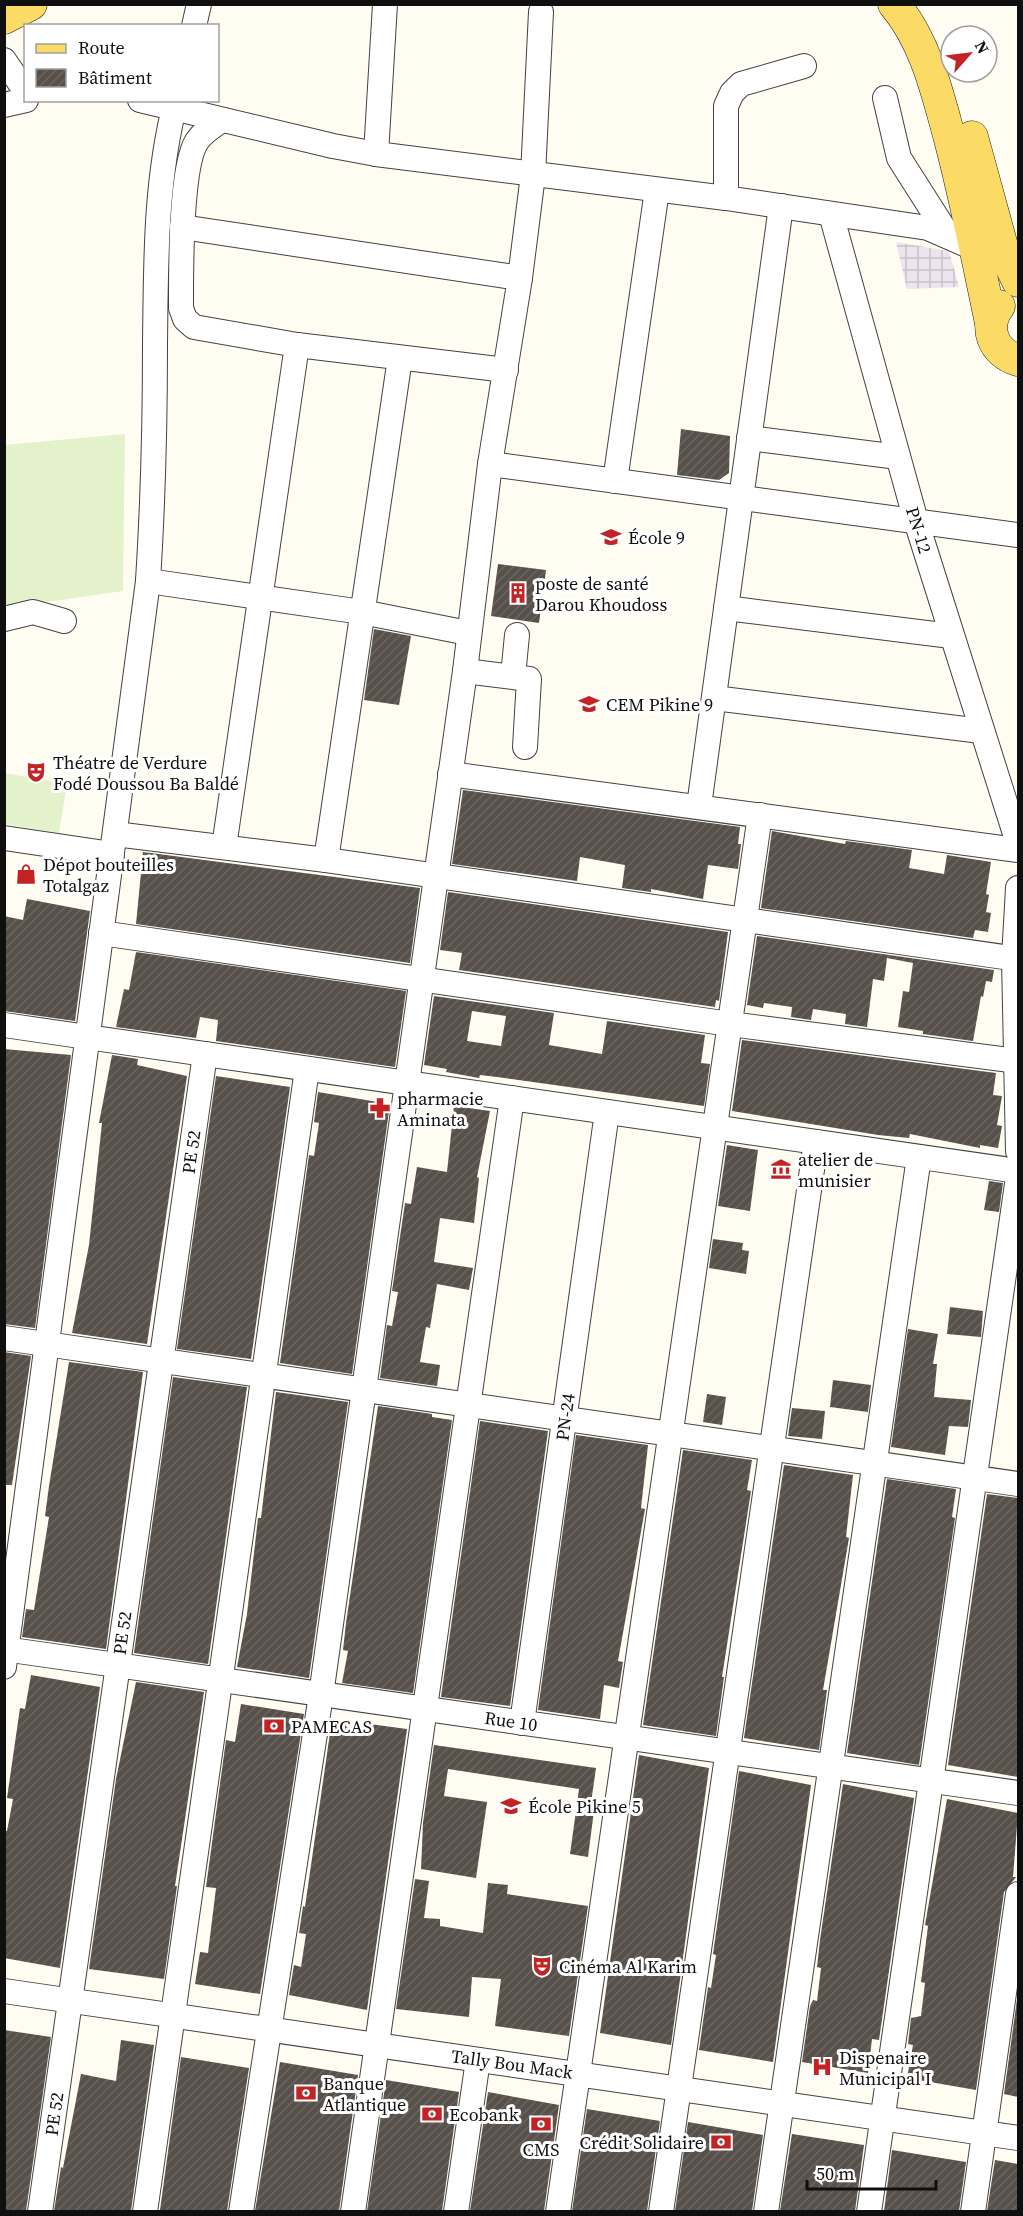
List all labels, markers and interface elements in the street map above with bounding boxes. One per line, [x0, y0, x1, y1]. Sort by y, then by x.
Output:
legend [24, 24, 219, 102]
north arrow [939, 24, 999, 84]
text: Route [78, 35, 125, 60]
text: N [970, 37, 995, 58]
text: Bâtiment [78, 65, 152, 90]
street label: PN-12 [900, 504, 938, 556]
school or university icon: École 9 [599, 525, 623, 549]
place label: École 9 [628, 525, 685, 550]
place label: poste de santé Darou Khoudoss [535, 571, 667, 617]
building icon: poste de santé Darou Khoudoss [506, 581, 530, 605]
school or university icon: CEM Pikine 9 [577, 692, 601, 716]
place label: CEM Pikine 9 [606, 692, 713, 717]
place label: Théatre de Verdure Fodé Doussou Ba Baldé [53, 750, 239, 796]
theatre icon: Théatre de Verdure Fodé Doussou Ba Baldé [24, 760, 48, 784]
place label: Dépot bouteilles Totalgaz [43, 852, 174, 898]
shop icon: Dépot bouteilles Totalgaz [14, 862, 38, 886]
place label: pharmacie Aminata [397, 1086, 484, 1132]
pharmacy icon: pharmacie Aminata [368, 1096, 392, 1120]
street label: PE 52 [176, 1129, 206, 1175]
place label: atelier de munisier [798, 1147, 873, 1193]
museum icon: atelier de munisier [769, 1157, 793, 1181]
street label: PN-24 [549, 1392, 581, 1442]
street label: PE 52 [107, 1610, 137, 1656]
street label: Rue 10 [483, 1705, 539, 1737]
bank icon: PAMECAS [262, 1714, 286, 1738]
place label: PAMECAS [291, 1714, 372, 1739]
school or university icon: École Pikine 5 [499, 1794, 523, 1818]
place label: École Pikine 5 [528, 1794, 641, 1819]
theatre icon: Cinéma Al Karim [530, 1954, 554, 1978]
place label: Cinéma Al Karim [559, 1954, 697, 1979]
street label: Tally Bou Mack [450, 2043, 575, 2085]
place label: Dispenaire Municipal I [839, 2045, 931, 2091]
hospital icon: Dispenaire Municipal I [810, 2055, 834, 2079]
place label: Banque Atlantique [323, 2071, 406, 2117]
bank icon: Banque Atlantique [294, 2081, 318, 2105]
street label: PE 52 [39, 2091, 69, 2137]
bank icon: Ecobank [420, 2102, 444, 2126]
place label: Ecobank [449, 2102, 519, 2127]
bank icon: CMS [529, 2112, 553, 2136]
place label: Crédit Solidaire [580, 2130, 704, 2155]
bank icon: Crédit Solidaire [709, 2130, 733, 2154]
place label: CMS [523, 2137, 559, 2162]
scale bar [807, 2153, 936, 2191]
text: 50 m [816, 2161, 854, 2186]

